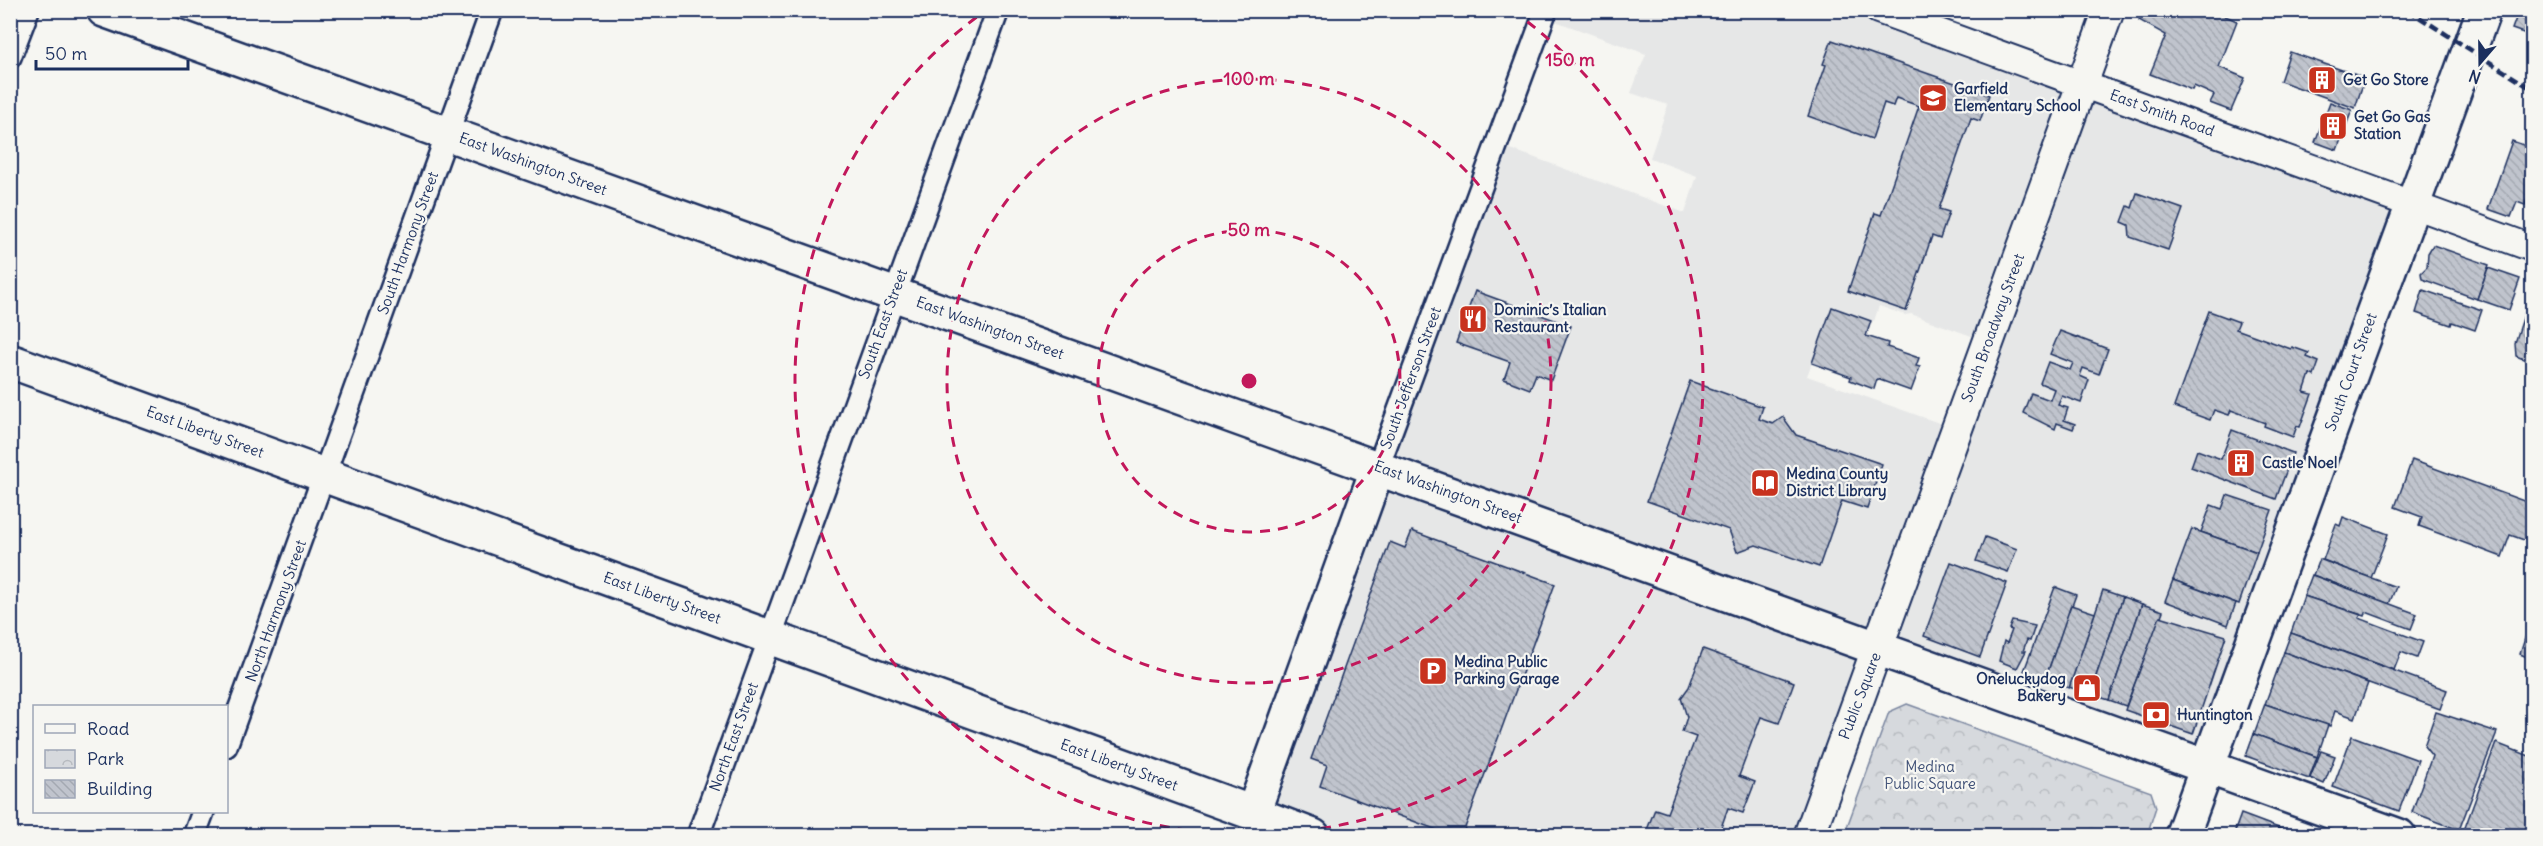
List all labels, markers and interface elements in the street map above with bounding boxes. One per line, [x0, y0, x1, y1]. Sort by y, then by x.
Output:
scale bar [36, 33, 188, 71]
north arrow [2450, 33, 2510, 93]
text: 50 m [45, 42, 87, 65]
text: 150 m [1545, 48, 1595, 71]
building icon: Get Go Store [2306, 64, 2338, 96]
text: N [2466, 66, 2483, 88]
text: 100 m [1224, 67, 1275, 90]
place label: Get Go Store [2343, 70, 2429, 89]
place label: Garfield Elementary School [1954, 79, 2081, 116]
school or university icon: Garfield Elementary School [1917, 82, 1949, 114]
street label: East Smith Road [2107, 85, 2217, 140]
place label: Get Go Gas Station [2354, 107, 2431, 143]
building icon: Get Go Gas Station [2317, 110, 2349, 142]
street label: East Washington Street [457, 128, 610, 199]
street label: South Harmony Street [373, 169, 442, 317]
text: 50 m [1228, 218, 1270, 241]
street label: South Broadway Street [1957, 251, 2028, 405]
street label: South East Street [854, 266, 911, 381]
street label: East Washington Street [914, 292, 1067, 363]
place label: Dominic’s Italian Restaurant [1494, 300, 1607, 336]
restaurant icon: Dominic’s Italian Restaurant [1457, 303, 1489, 335]
street label: South Jefferson Street [1376, 304, 1445, 451]
street label: South Court Street [2320, 310, 2381, 434]
centre of rings [1239, 371, 1259, 391]
street label: East Liberty Street [144, 401, 267, 462]
building icon: Castle Noel [2225, 447, 2257, 479]
place label: Castle Noel [2262, 453, 2337, 472]
street label: East Washington Street [1372, 456, 1525, 527]
place label: Medina County District Library [1786, 464, 1888, 501]
library icon: Medina County District Library [1749, 467, 1781, 499]
street label: North Harmony Street [241, 537, 310, 684]
street label: East Liberty Street [601, 567, 724, 628]
street label: Public Square [1834, 650, 1885, 742]
place label: Medina Public Parking Garage [1454, 652, 1559, 689]
parking icon: Medina Public Parking Garage [1417, 655, 1449, 687]
place label: Oneluckydog Bakery [1976, 669, 2066, 706]
shop icon: Oneluckydog Bakery [2071, 672, 2103, 704]
street label: North East Street [705, 680, 762, 794]
bank icon: Huntington [2140, 699, 2172, 731]
legend [33, 705, 228, 813]
place label: Huntington [2177, 705, 2253, 725]
text: Road [87, 717, 130, 740]
street label: East Liberty Street [1058, 734, 1181, 795]
text: Park [87, 747, 124, 770]
park label: Medina Public Square [1884, 757, 1976, 793]
text: Building [87, 777, 152, 800]

